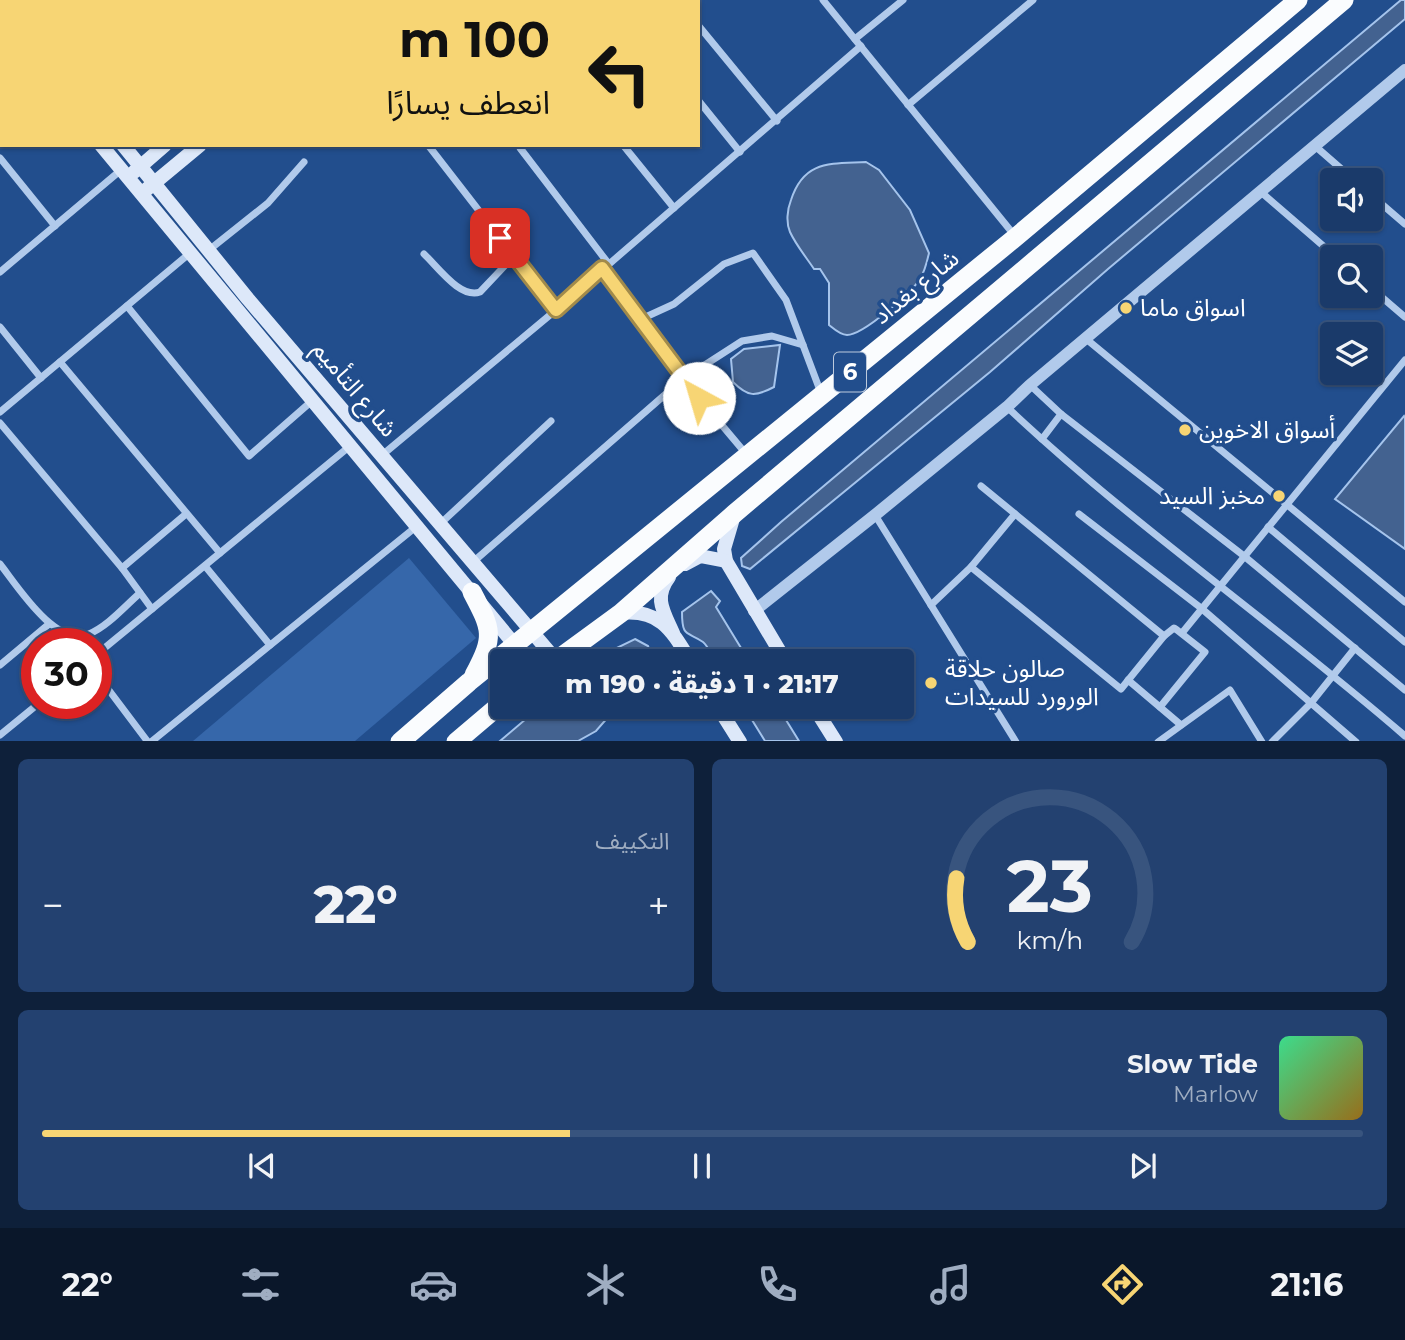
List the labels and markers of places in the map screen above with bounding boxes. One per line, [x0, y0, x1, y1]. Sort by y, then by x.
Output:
pin [470, 208, 530, 268]
place label: اسواق ماما [1140, 293, 1246, 322]
marker: اسواق ماما [1118, 300, 1134, 316]
place label: أسواق الاخوين [1199, 414, 1335, 444]
marker: أسواق الاخوين [1177, 422, 1193, 438]
place label: مخبز السيد [1159, 481, 1265, 510]
marker: مخبز السيد [1271, 488, 1287, 504]
place label: صالون حلاقة الورورد للسيدات [945, 654, 1099, 711]
marker: صالون حلاقة الورورد للسيدات [923, 675, 939, 691]

